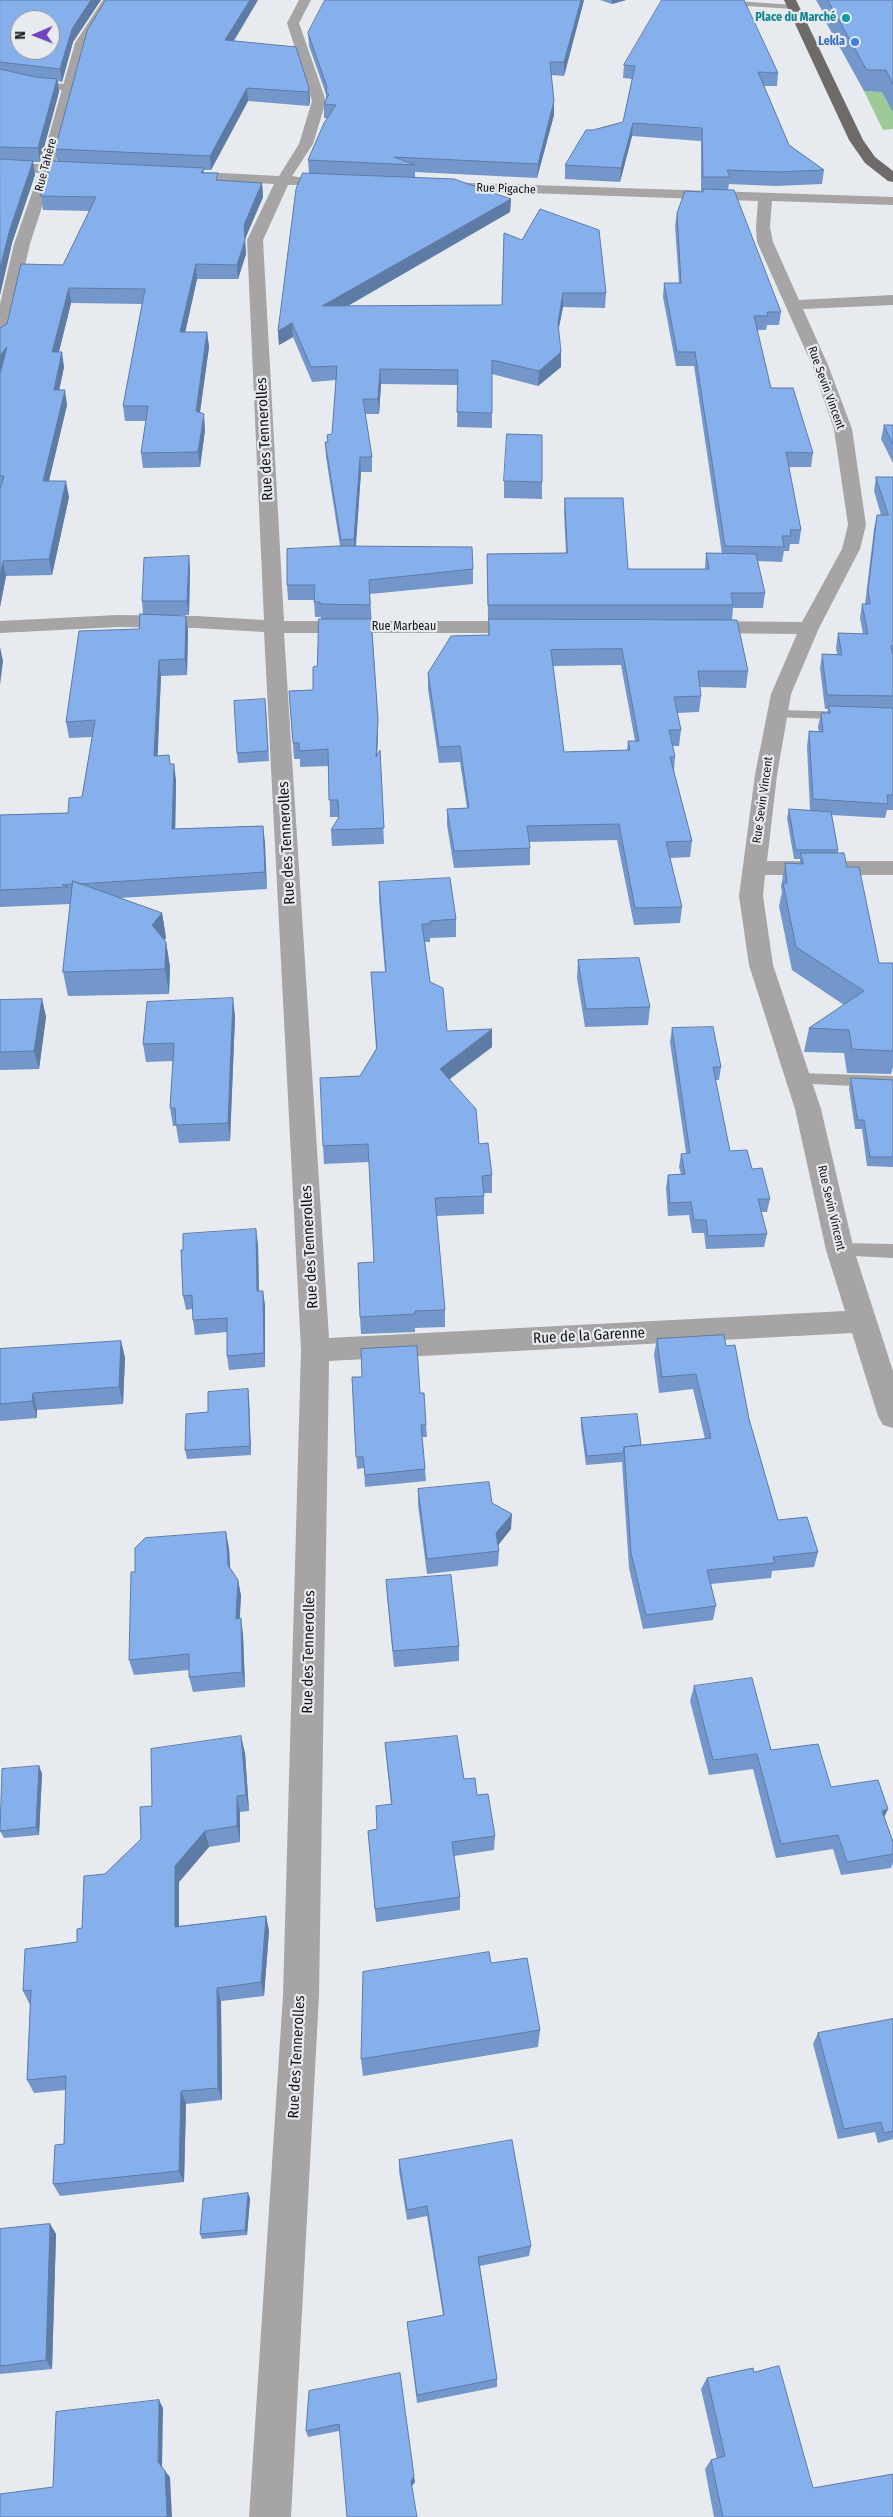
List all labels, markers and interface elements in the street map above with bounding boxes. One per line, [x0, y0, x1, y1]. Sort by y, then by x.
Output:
north arrow [10, 10, 60, 60]
place label: Place du Marché [755, 11, 836, 25]
marker: Place du Marché [840, 12, 852, 24]
text: N [12, 31, 29, 40]
place label: Lekla [818, 35, 845, 49]
marker: Lekla [849, 36, 861, 48]
street label: Rue Tahère [32, 137, 60, 193]
street label: Rue Pigache [476, 181, 536, 197]
street label: Rue Sevin Vincent [804, 344, 848, 432]
street label: Rue des Tennerolles [253, 377, 277, 501]
street label: Rue Marbeau [372, 620, 436, 634]
street label: Rue Sevin Vincent [750, 756, 776, 844]
street label: Rue des Tennerolles [275, 781, 299, 905]
street label: Rue Sevin Vincent [814, 1164, 848, 1252]
street label: Rue des Tennerolles [298, 1185, 322, 1309]
street label: Rue de la Garenne [533, 1324, 645, 1348]
street label: Rue des Tennerolles [299, 1590, 319, 1714]
street label: Rue des Tennerolles [285, 1995, 309, 2119]

